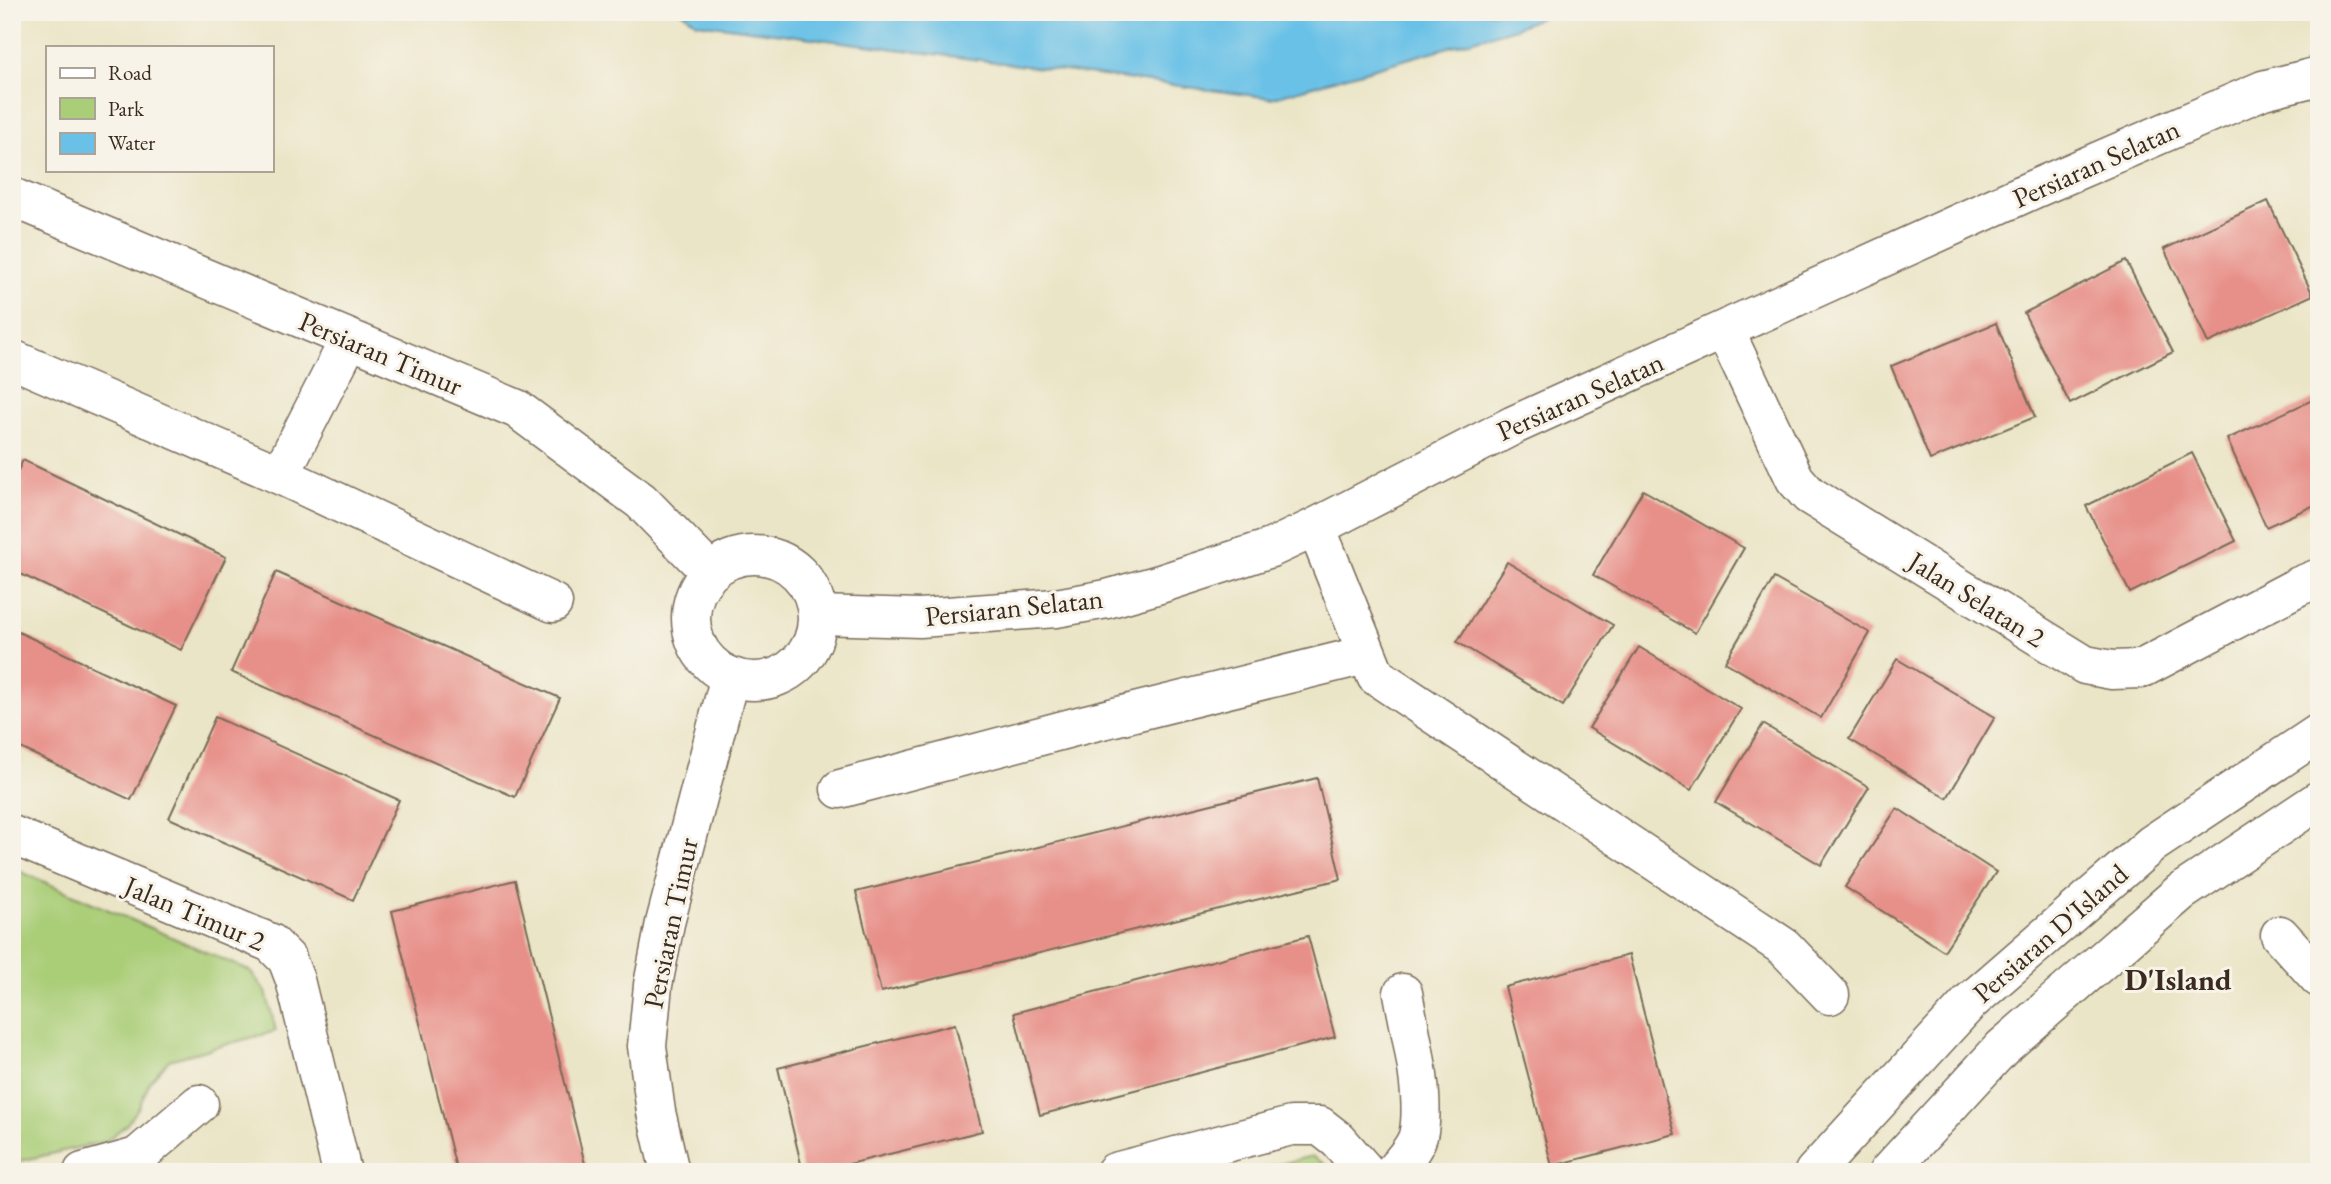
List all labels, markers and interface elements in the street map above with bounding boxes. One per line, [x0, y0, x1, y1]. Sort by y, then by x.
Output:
legend [46, 46, 273, 172]
text: Road [108, 59, 152, 86]
text: Park [108, 95, 145, 122]
street label: Persiaran Selatan [2007, 110, 2185, 216]
text: Water [108, 129, 155, 156]
street label: Persiaran Timur [294, 302, 469, 404]
street label: Persiaran Selatan [1491, 343, 1669, 449]
street label: Jalan Selatan 2 [1900, 542, 2053, 656]
street label: Persiaran Selatan [923, 580, 1105, 634]
street label: Persiaran Timur [634, 834, 706, 1012]
street label: Persiaran D'Island [1965, 855, 2136, 1010]
street label: Jalan Timur 2 [117, 866, 271, 959]
district label: D'Island [2124, 960, 2232, 999]

